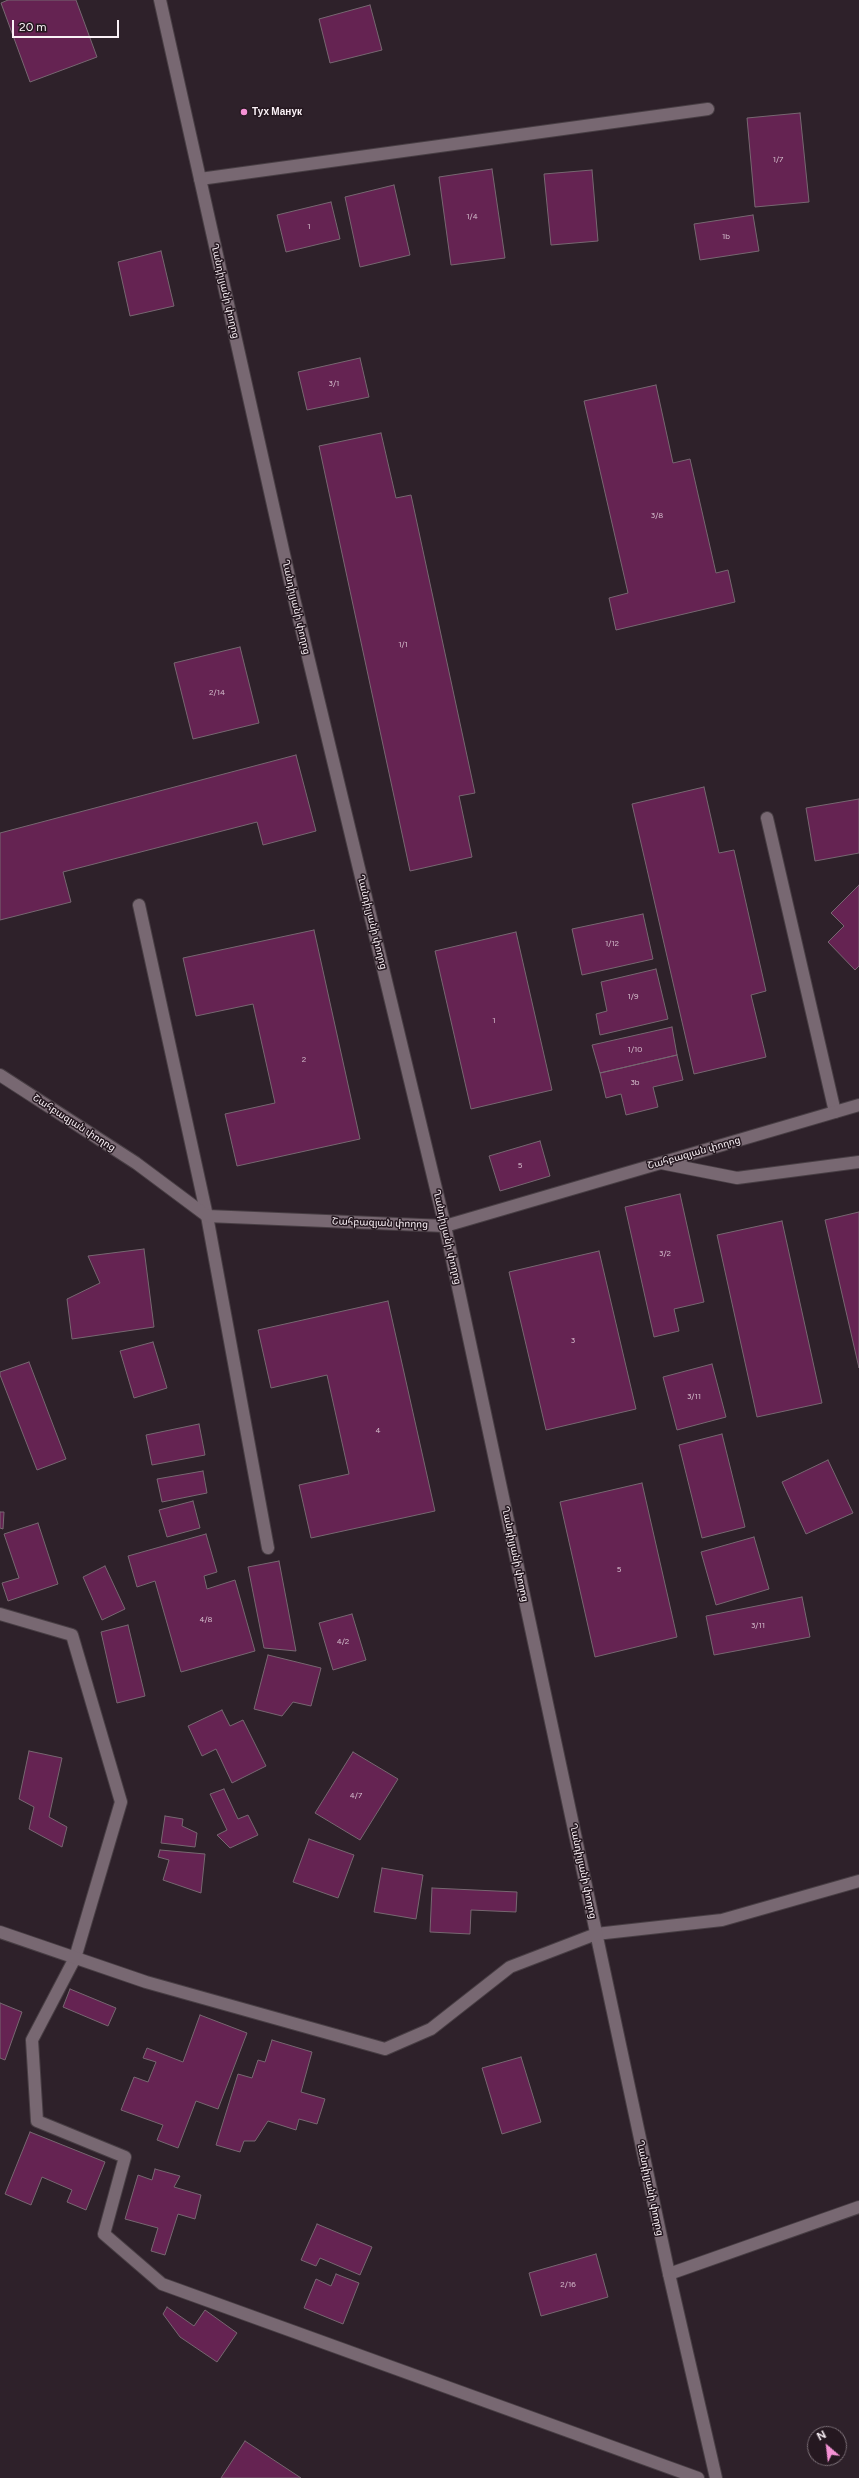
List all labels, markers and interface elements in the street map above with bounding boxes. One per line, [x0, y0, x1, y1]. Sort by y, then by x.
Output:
scale bar [14, 12, 121, 38]
text: 20 m [19, 20, 47, 34]
place label: Тух Манук [252, 106, 302, 118]
marker: Тух Манук [239, 107, 249, 117]
house number: 1/7 [773, 155, 783, 165]
house number: 1/4 [466, 212, 478, 222]
house number: 1 [307, 222, 311, 232]
house number: 1b [722, 232, 730, 242]
street label: Ղանդիլյանի փողոց [208, 242, 242, 340]
house number: 3/1 [329, 379, 339, 389]
house number: 3/8 [651, 511, 663, 521]
street label: Ղանդիլյանի փողոց [279, 558, 313, 656]
house number: 1/1 [398, 640, 408, 650]
house number: 2/14 [209, 688, 225, 698]
street label: Ղանդիլյանի փողոց [354, 873, 390, 971]
house number: 1/12 [605, 939, 619, 949]
house number: 1/9 [628, 992, 638, 1002]
house number: 1 [492, 1016, 496, 1026]
house number: 1/10 [628, 1045, 642, 1055]
house number: 2 [302, 1055, 306, 1065]
house number: 3b [630, 1078, 640, 1088]
street label: Շահբազյան փողոց [30, 1092, 118, 1154]
street label: Շահբազյան փողոց [646, 1134, 742, 1172]
house number: 5 [518, 1161, 522, 1171]
street label: Ղանդիլյանի փողոց [430, 1188, 464, 1286]
street label: Շահբազյան փողոց [332, 1215, 428, 1231]
house number: 3/2 [659, 1249, 671, 1259]
house number: 3 [571, 1336, 575, 1346]
house number: 3/11 [687, 1392, 701, 1402]
house number: 4 [376, 1426, 380, 1436]
street label: Ղանդիլյանի փողոց [499, 1505, 531, 1603]
house number: 5 [617, 1565, 621, 1575]
house number: 4/8 [200, 1615, 212, 1625]
house number: 3/11 [751, 1621, 765, 1631]
house number: 4/2 [337, 1637, 349, 1647]
house number: 4/7 [350, 1791, 362, 1801]
street label: Ղանդիլյանի փողոց [567, 1822, 599, 1920]
street label: Ղանդիլյանի փողոց [634, 2139, 666, 2237]
house number: 2/16 [560, 2280, 576, 2290]
north arrow [807, 2426, 847, 2466]
text: N [815, 2428, 828, 2444]

